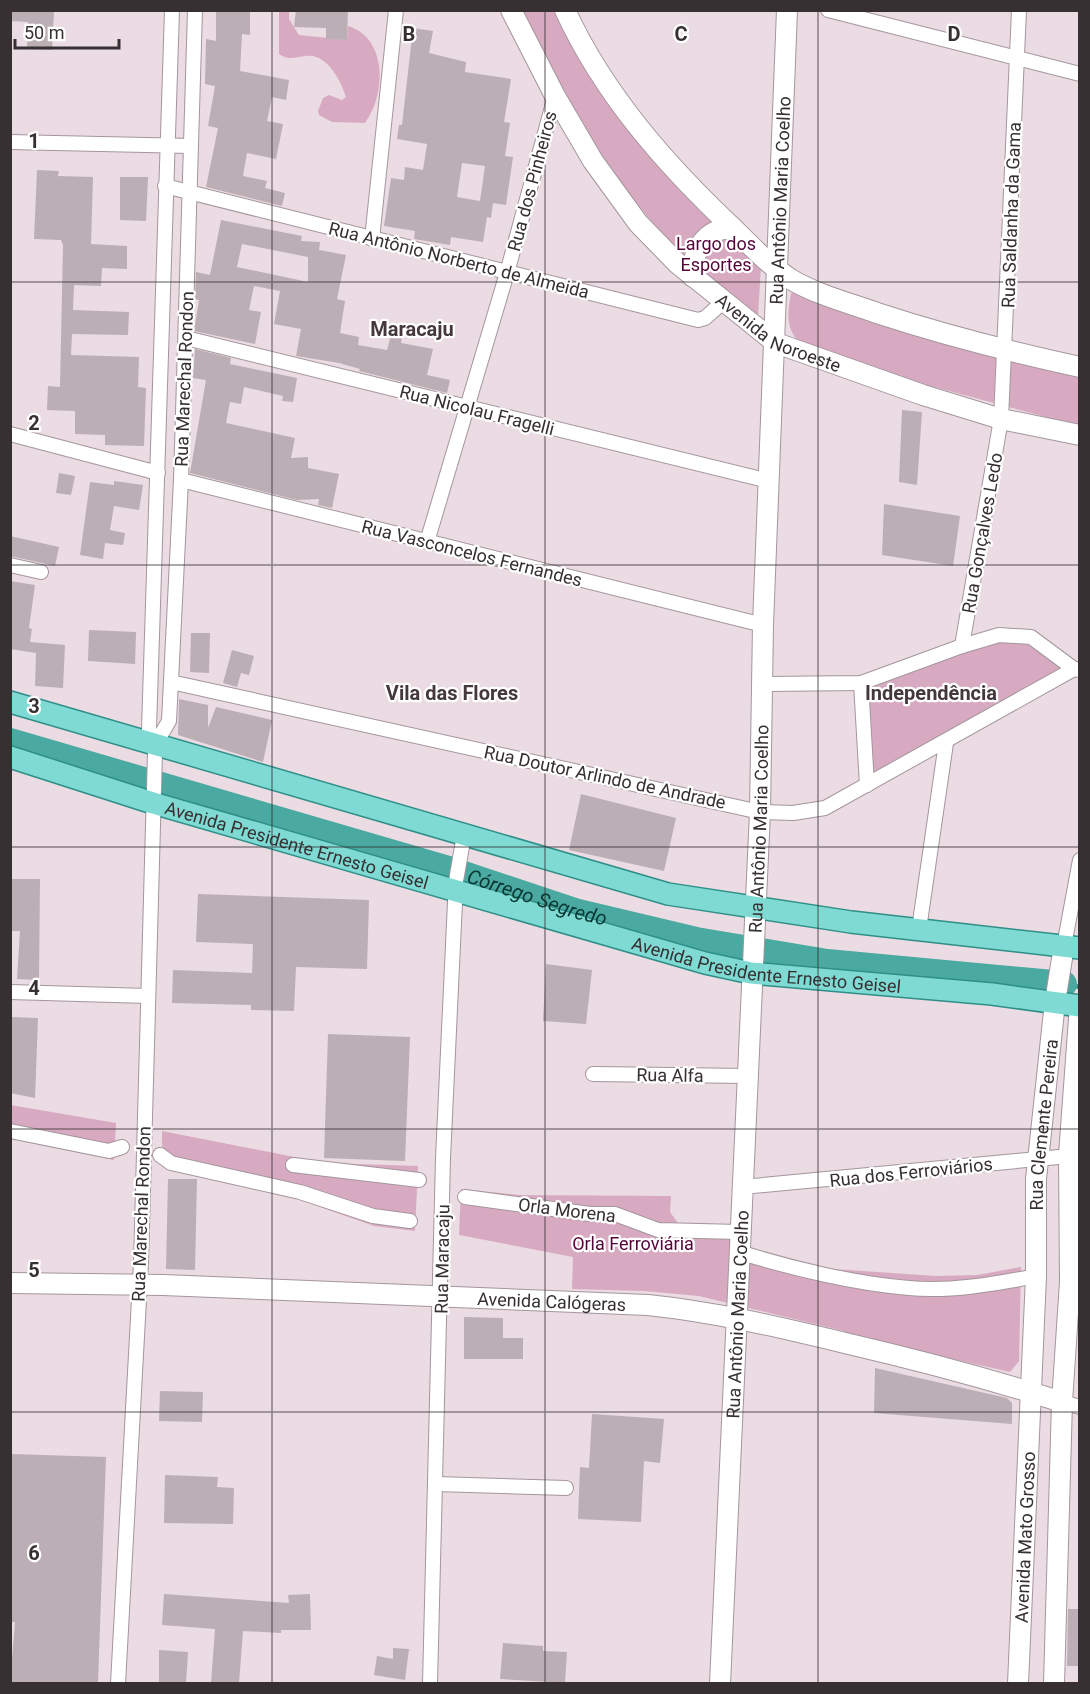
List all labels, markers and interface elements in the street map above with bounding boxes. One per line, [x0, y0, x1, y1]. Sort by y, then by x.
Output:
scale bar [15, 12, 118, 50]
text: 50 m [24, 22, 64, 43]
text: B [403, 22, 415, 46]
text: C [674, 22, 688, 46]
text: D [948, 22, 961, 46]
street label: Rua Antônio Maria Coelho [765, 96, 794, 305]
street label: Rua dos Pinheiros [503, 109, 561, 253]
street label: Rua Saldanha da Gama [997, 122, 1025, 308]
text: 1 [28, 129, 40, 153]
street label: Rua Antônio Norberto de Almeida [327, 217, 591, 303]
park label: Largo dos Esportes [676, 233, 756, 275]
street label: Avenida Noroeste [712, 289, 844, 376]
street label: Rua Marechal Rondon [170, 291, 198, 467]
district label: Maracaju [370, 317, 454, 341]
street label: Rua Nicolau Fragelli [397, 381, 557, 439]
text: 2 [28, 411, 40, 435]
street label: Rua Gonçalves Ledo [958, 451, 1006, 615]
street label: Rua Vasconcelos Fernandes [360, 515, 584, 591]
district label: Vila das Flores [386, 681, 518, 705]
district label: Independência [865, 681, 997, 705]
text: 3 [28, 694, 40, 718]
street label: Rua Antônio Maria Coelho [744, 725, 772, 933]
street label: Rua Doutor Arlindo de Andrade [482, 741, 728, 813]
street label: Avenida Presidente Ernesto Geisel [163, 797, 431, 893]
water label: Córrego Segredo [464, 864, 609, 930]
street label: Avenida Presidente Ernesto Geisel [629, 932, 902, 997]
text: 4 [28, 976, 40, 1000]
street label: Rua Clemente Pereira [1025, 1038, 1061, 1211]
street label: Rua Alfa [636, 1064, 704, 1086]
street label: Rua Marechal Rondon [127, 1126, 155, 1302]
street label: Rua dos Ferroviários [828, 1153, 994, 1191]
street label: Orla Morena [517, 1194, 617, 1226]
street label: Rua Maracaju [431, 1204, 453, 1314]
street label: Rua Antônio Maria Coelho [722, 1210, 752, 1419]
park label: Orla Ferroviária [572, 1233, 694, 1254]
text: 5 [28, 1258, 40, 1282]
street label: Avenida Calógeras [477, 1287, 626, 1315]
street label: Avenida Mato Grosso [1010, 1451, 1039, 1623]
text: 6 [28, 1541, 40, 1565]

